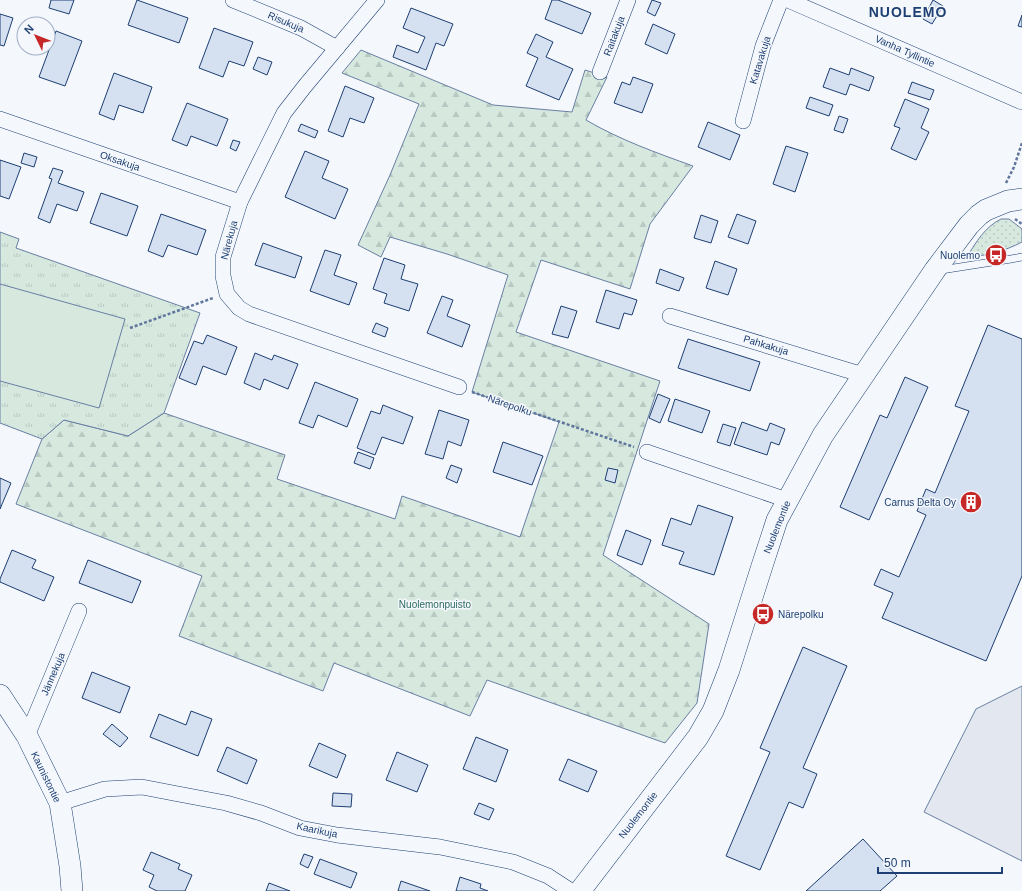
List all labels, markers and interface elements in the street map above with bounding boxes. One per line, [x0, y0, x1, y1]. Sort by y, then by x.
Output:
district label: NUOLEMO [869, 4, 947, 20]
street label: Risukuja [266, 9, 306, 35]
street label: Raitakuja [601, 14, 627, 57]
north arrow [16, 16, 56, 56]
text: N [22, 22, 36, 36]
street label: Vanha Tyllintie [873, 33, 937, 69]
street label: Katavakuja [748, 34, 773, 85]
street label: Oksakuja [99, 149, 142, 173]
street label: Närekuja [219, 219, 240, 261]
bus stop icon: Nuolemo [983, 242, 1009, 268]
place label: Nuolemo [940, 250, 980, 261]
street label: Pahkakuja [742, 333, 790, 357]
street label: Närepolku [487, 392, 533, 418]
building icon: Carrus Delta Oy [958, 489, 984, 515]
place label: Carrus Delta Oy [884, 497, 956, 508]
street label: Nuolemontie [761, 499, 793, 555]
park label: Nuolemonpuisto [399, 599, 472, 610]
bus stop icon: Närepolku [750, 601, 776, 627]
place label: Närepolku [778, 609, 824, 620]
street label: Jännekuja [39, 650, 67, 697]
street label: Kaunistontie [29, 750, 63, 805]
street label: Nuolemontie [616, 789, 660, 841]
street label: Kaarikuja [295, 820, 339, 840]
scale bar [878, 849, 1002, 875]
text: 50 m [884, 856, 911, 870]

